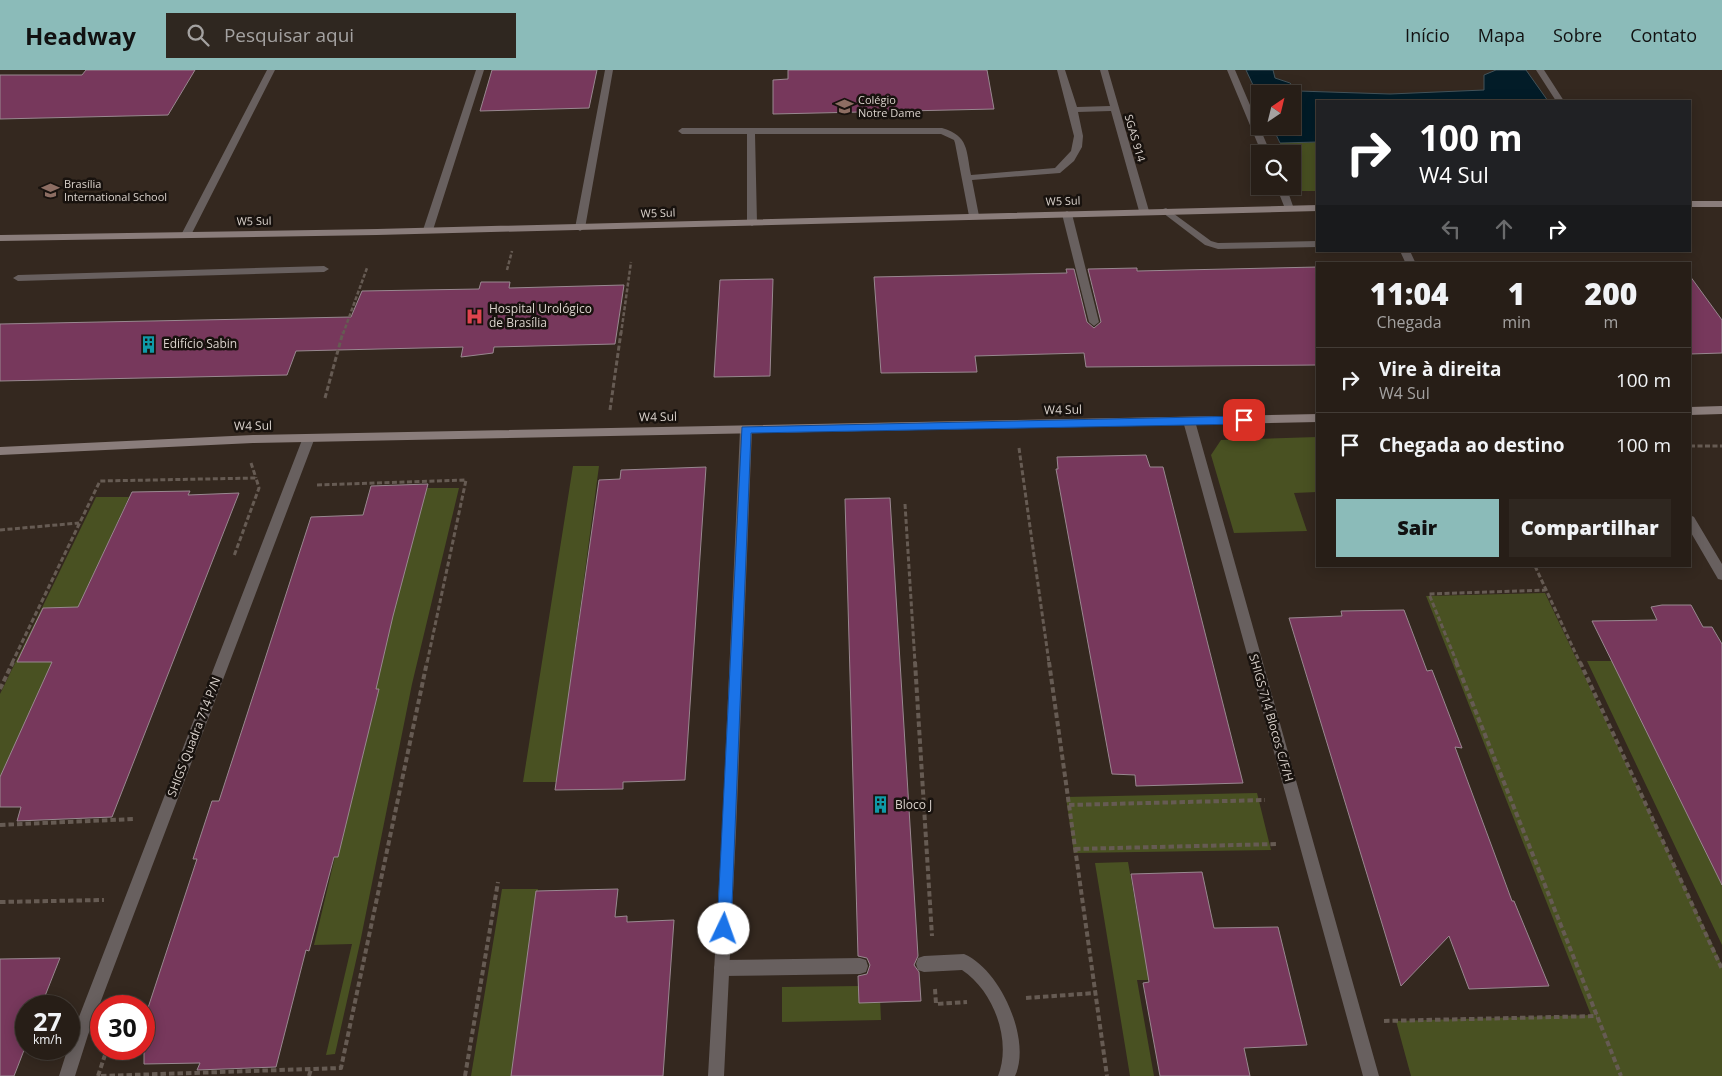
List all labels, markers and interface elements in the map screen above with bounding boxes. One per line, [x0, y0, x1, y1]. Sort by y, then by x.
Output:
search box [166, 13, 516, 58]
text: Headway [25, 19, 136, 52]
icon: search [184, 21, 212, 49]
text: Pesquisar aqui [224, 22, 354, 48]
text: Início [1405, 23, 1450, 47]
text: Mapa [1478, 23, 1525, 47]
text: Sobre [1553, 23, 1602, 47]
text: Contato [1630, 23, 1697, 47]
north arrow [1251, 85, 1301, 135]
map controls [1251, 85, 1301, 195]
place label: Colégio Notre Dame [858, 92, 921, 120]
school or university icon: Colégio Notre Dame [834, 96, 854, 116]
street label: SGAS 914 [1122, 112, 1150, 164]
text: 100 m [1419, 114, 1523, 161]
icon: right [1336, 120, 1401, 185]
button: search [1251, 145, 1301, 195]
text: W4 Sul [1419, 159, 1489, 189]
place label: Brasília International School [64, 176, 167, 204]
school or university icon: Brasília International School [40, 180, 60, 200]
street label: W5 Sul [1045, 192, 1081, 209]
street label: W5 Sul [640, 204, 676, 221]
street label: W5 Sul [236, 213, 272, 228]
icon: left [1437, 215, 1465, 243]
icon: ahead [1490, 215, 1518, 243]
icon: right [1543, 215, 1571, 243]
text: 11:04 [1370, 273, 1449, 314]
text: 1 [1508, 273, 1525, 314]
text: 200 [1585, 273, 1637, 314]
place label: Hospital Urológico de Brasília [489, 300, 592, 331]
hospital icon: Hospital Urológico de Brasília [465, 306, 485, 326]
text: Chegada [1377, 311, 1442, 333]
text: min [1502, 311, 1531, 333]
text: m [1604, 311, 1618, 333]
building icon: Edifício Sabin [139, 334, 159, 354]
place label: Edifício Sabin [163, 335, 237, 352]
text: Vire à direita [1379, 356, 1502, 382]
icon: right [1336, 366, 1364, 394]
text: 100 m [1616, 367, 1671, 393]
text: W4 Sul [1379, 382, 1430, 404]
pin [1223, 399, 1265, 441]
street label: W4 Sul [1044, 401, 1082, 418]
icon: arrive [1230, 406, 1258, 434]
street label: W4 Sul [639, 408, 677, 425]
street label: W4 Sul [234, 417, 272, 434]
icon: arrive [1336, 431, 1364, 459]
text: Chegada ao destino [1379, 432, 1565, 458]
text: 100 m [1616, 432, 1671, 458]
button: Sair [1336, 499, 1499, 557]
button: Compartilhar [1509, 499, 1671, 557]
street label: SHIGS 714 Blocos C/F/H [1245, 652, 1298, 784]
street label: SHIGS Quadra 714 P/N [163, 675, 224, 799]
building icon: Bloco J [871, 795, 891, 815]
place label: Bloco J [895, 796, 932, 813]
position arrow [697, 902, 749, 954]
speed limit sign: 30 [90, 995, 155, 1060]
text: 27 [33, 1004, 62, 1038]
text: km/h [33, 1031, 62, 1048]

